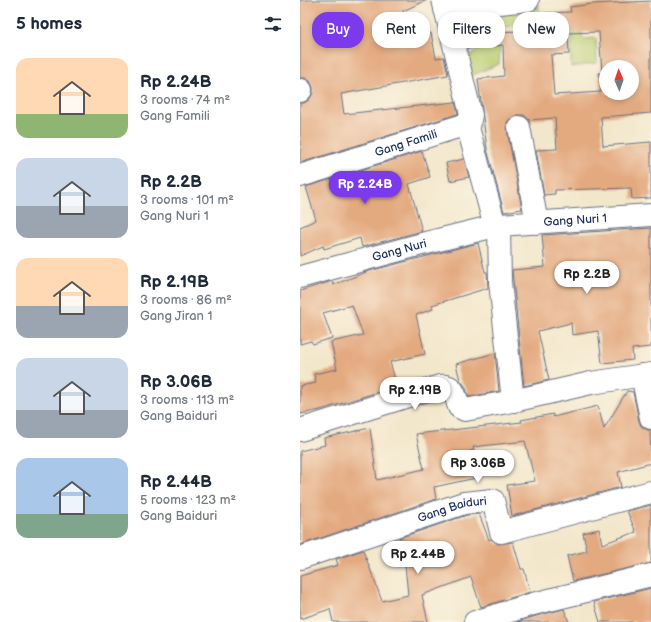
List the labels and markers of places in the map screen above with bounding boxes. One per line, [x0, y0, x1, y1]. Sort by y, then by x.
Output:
pin: Rp 2.24B [324, 171, 406, 205]
pin: Rp 2.2B [550, 261, 624, 295]
pin: Rp 2.19B [374, 377, 456, 411]
pin: Rp 3.06B [437, 450, 519, 484]
pin: Rp 2.44B [377, 541, 459, 575]

